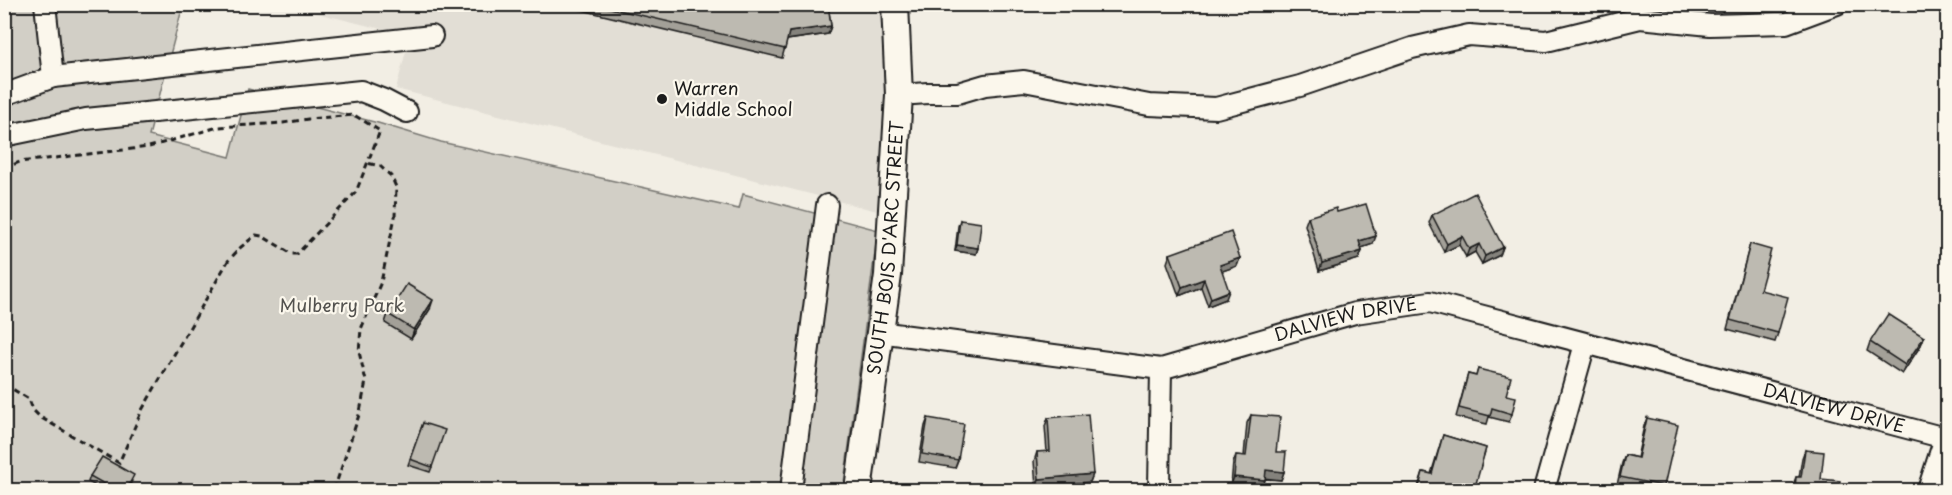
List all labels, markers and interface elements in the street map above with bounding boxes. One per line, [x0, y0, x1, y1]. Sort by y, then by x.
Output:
place label: Warren Middle School [674, 74, 793, 122]
marker: Warren Middle School [655, 92, 669, 106]
street label: SOUTH BOIS D'ARC STREET [859, 119, 909, 376]
street label: DALVIEW DRIVE [1271, 289, 1419, 348]
park label: Mulberry Park [280, 291, 404, 318]
street label: DALVIEW DRIVE [1760, 376, 1908, 439]

